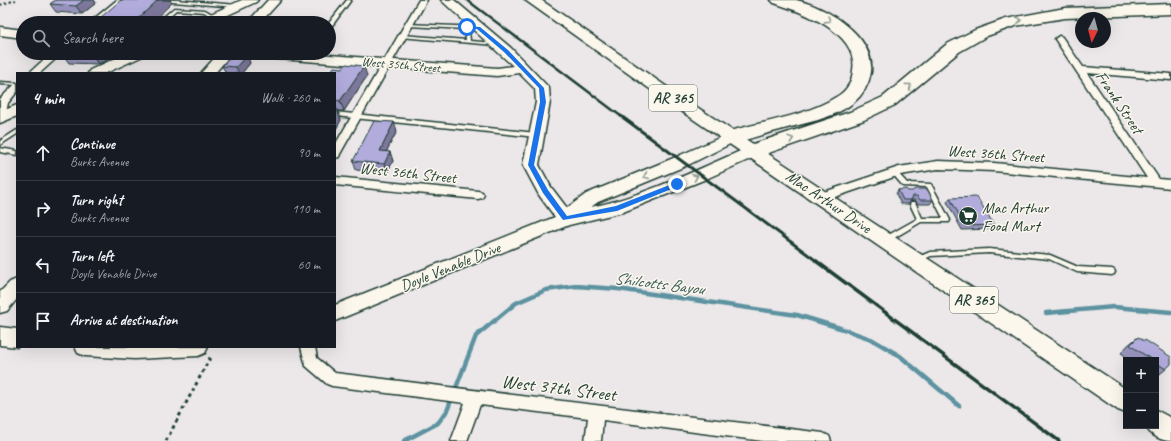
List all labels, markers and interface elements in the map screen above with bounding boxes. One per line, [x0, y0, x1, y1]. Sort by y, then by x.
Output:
north arrow [1075, 12, 1111, 48]
one-way arrow [824, 15, 831, 23]
search box [16, 16, 336, 60]
one-way arrow [1016, 17, 1022, 25]
route start [458, 18, 476, 36]
icon: search [30, 27, 52, 49]
text: Search here [62, 29, 123, 48]
street label: West 35th Street [361, 54, 443, 77]
street label: Frank Street [1091, 67, 1149, 140]
one-way arrow [904, 83, 911, 90]
road number: AR 365 [649, 85, 697, 111]
text: 4 min [32, 88, 65, 109]
text: Walk · 260 m [261, 90, 320, 106]
text: Continue [70, 135, 115, 154]
one-way arrow [787, 135, 794, 143]
street label: West 36th Street [947, 141, 1047, 167]
icon: ahead [32, 142, 54, 164]
text: 90 m [298, 145, 320, 161]
text: Burks Avenue [70, 154, 128, 170]
street label: West 36th Street [359, 158, 459, 188]
street label: Mac Arthur Drive [782, 166, 876, 239]
one-way arrow [643, 171, 650, 179]
one-way arrow [692, 173, 699, 181]
route end [668, 175, 686, 193]
text: Turn right [70, 191, 123, 210]
icon: right [32, 198, 54, 220]
place label: Mac Arthur Food Mart [982, 198, 1049, 236]
text: 110 m [292, 201, 320, 217]
supermarket icon: Mac Arthur Food Mart [957, 205, 979, 227]
text: Burks Avenue [70, 210, 128, 226]
street label: Doyle Venable Drive [397, 237, 505, 296]
text: Turn left [70, 247, 113, 266]
icon: left [32, 254, 54, 276]
text: 60 m [298, 257, 320, 273]
text: Doyle Venable Drive [70, 266, 156, 282]
water label: Shilcotts Bayou [613, 268, 708, 300]
road number: AR 365 [950, 287, 998, 313]
icon: arrive [32, 310, 54, 332]
text: Arrive at destination [70, 311, 177, 330]
map controls [1123, 357, 1159, 429]
button: + [1123, 357, 1159, 393]
street label: West 37th Street [500, 369, 619, 407]
button: − [1123, 393, 1159, 429]

